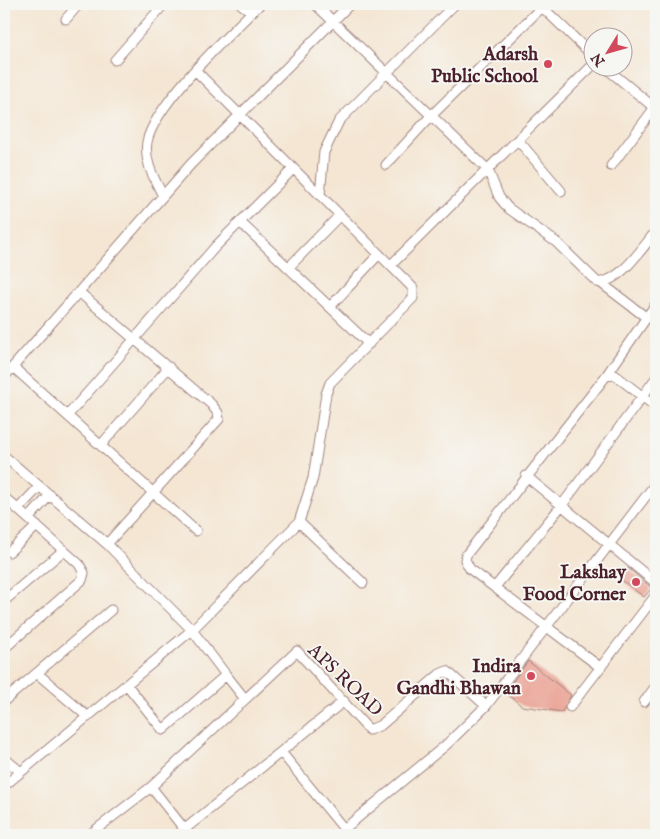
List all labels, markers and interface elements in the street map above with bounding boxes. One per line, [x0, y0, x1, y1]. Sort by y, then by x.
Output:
north arrow [582, 28, 632, 78]
place label: Adarsh Public School [431, 43, 539, 89]
text: N [588, 49, 610, 70]
marker: Adarsh Public School [542, 58, 554, 70]
place label: Lakshay Food Corner [523, 561, 627, 607]
marker: Lakshay Food Corner [630, 576, 642, 588]
street label: APS ROAD [301, 638, 387, 722]
place label: Indira Gandhi Bhawan [397, 655, 522, 701]
marker: Indira Gandhi Bhawan [525, 670, 537, 682]

